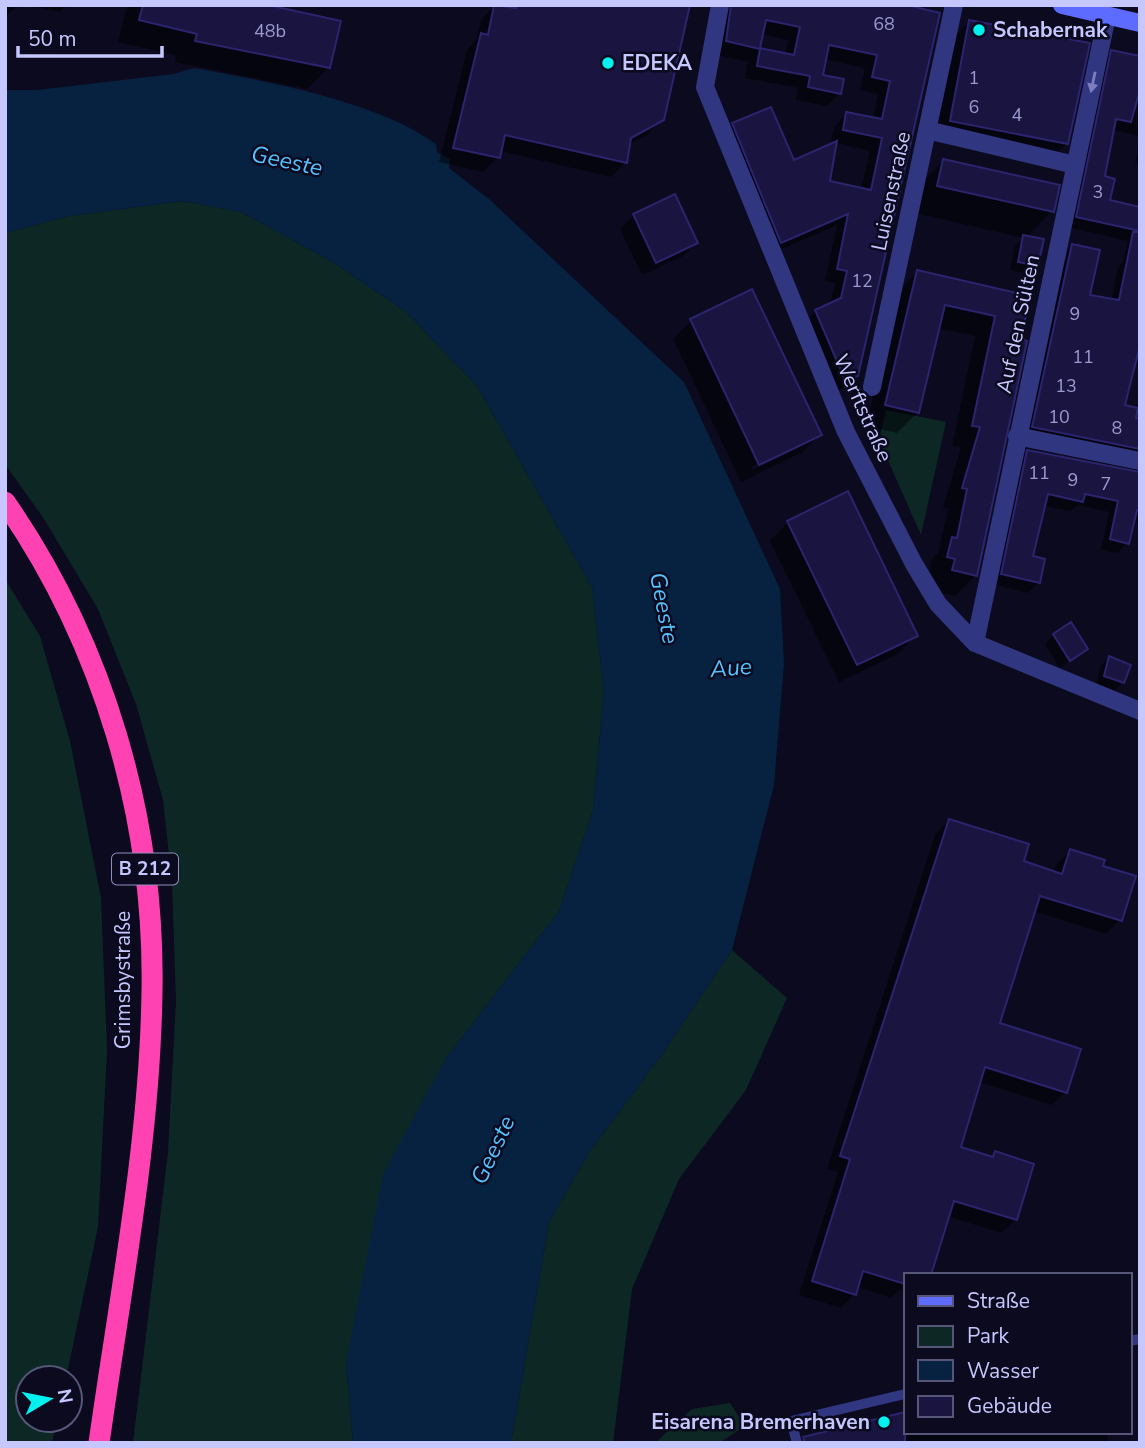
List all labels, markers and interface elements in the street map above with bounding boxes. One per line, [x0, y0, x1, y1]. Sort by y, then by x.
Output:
house number: 68 [873, 12, 895, 36]
scale bar [18, 14, 161, 58]
place label: Schabernak [993, 16, 1108, 44]
house number: 48b [254, 19, 286, 43]
marker: Schabernak [971, 22, 987, 38]
text: 50 m [28, 25, 77, 53]
place label: EDEKA [622, 49, 692, 77]
marker: EDEKA [600, 55, 616, 71]
house number: 1 [969, 66, 979, 90]
one-way arrow [1087, 71, 1098, 93]
house number: 6 [969, 95, 979, 119]
house number: 4 [1012, 103, 1023, 127]
street label: Luisenstraße [865, 129, 917, 253]
water label: Geeste [248, 138, 326, 184]
house number: 3 [1093, 180, 1103, 204]
street label: Auf den Sülten [990, 252, 1046, 396]
house number: 12 [851, 269, 873, 293]
house number: 9 [1070, 302, 1080, 326]
house number: 11 [1072, 345, 1094, 369]
street label: Werftstraße [827, 350, 899, 466]
house number: 13 [1055, 374, 1077, 398]
house number: 10 [1048, 405, 1070, 429]
house number: 8 [1112, 416, 1122, 440]
house number: 11 [1028, 461, 1050, 485]
house number: 9 [1068, 468, 1078, 492]
house number: 7 [1101, 472, 1111, 496]
water label: Geeste [642, 570, 686, 646]
water label: Aue [708, 651, 753, 685]
road number: B 212 [112, 854, 178, 884]
street label: Grimsbystraße [109, 911, 137, 1049]
water label: Geeste [464, 1111, 522, 1189]
legend [904, 1273, 1131, 1434]
text: Straße [967, 1287, 1030, 1315]
text: Park [967, 1322, 1009, 1350]
text: Wasser [967, 1357, 1039, 1385]
north arrow [14, 1364, 84, 1434]
text: N [51, 1387, 79, 1405]
text: Gebäude [967, 1392, 1052, 1420]
place label: Eisarena Bremerhaven [651, 1408, 870, 1436]
marker: Eisarena Bremerhaven [876, 1414, 892, 1430]

